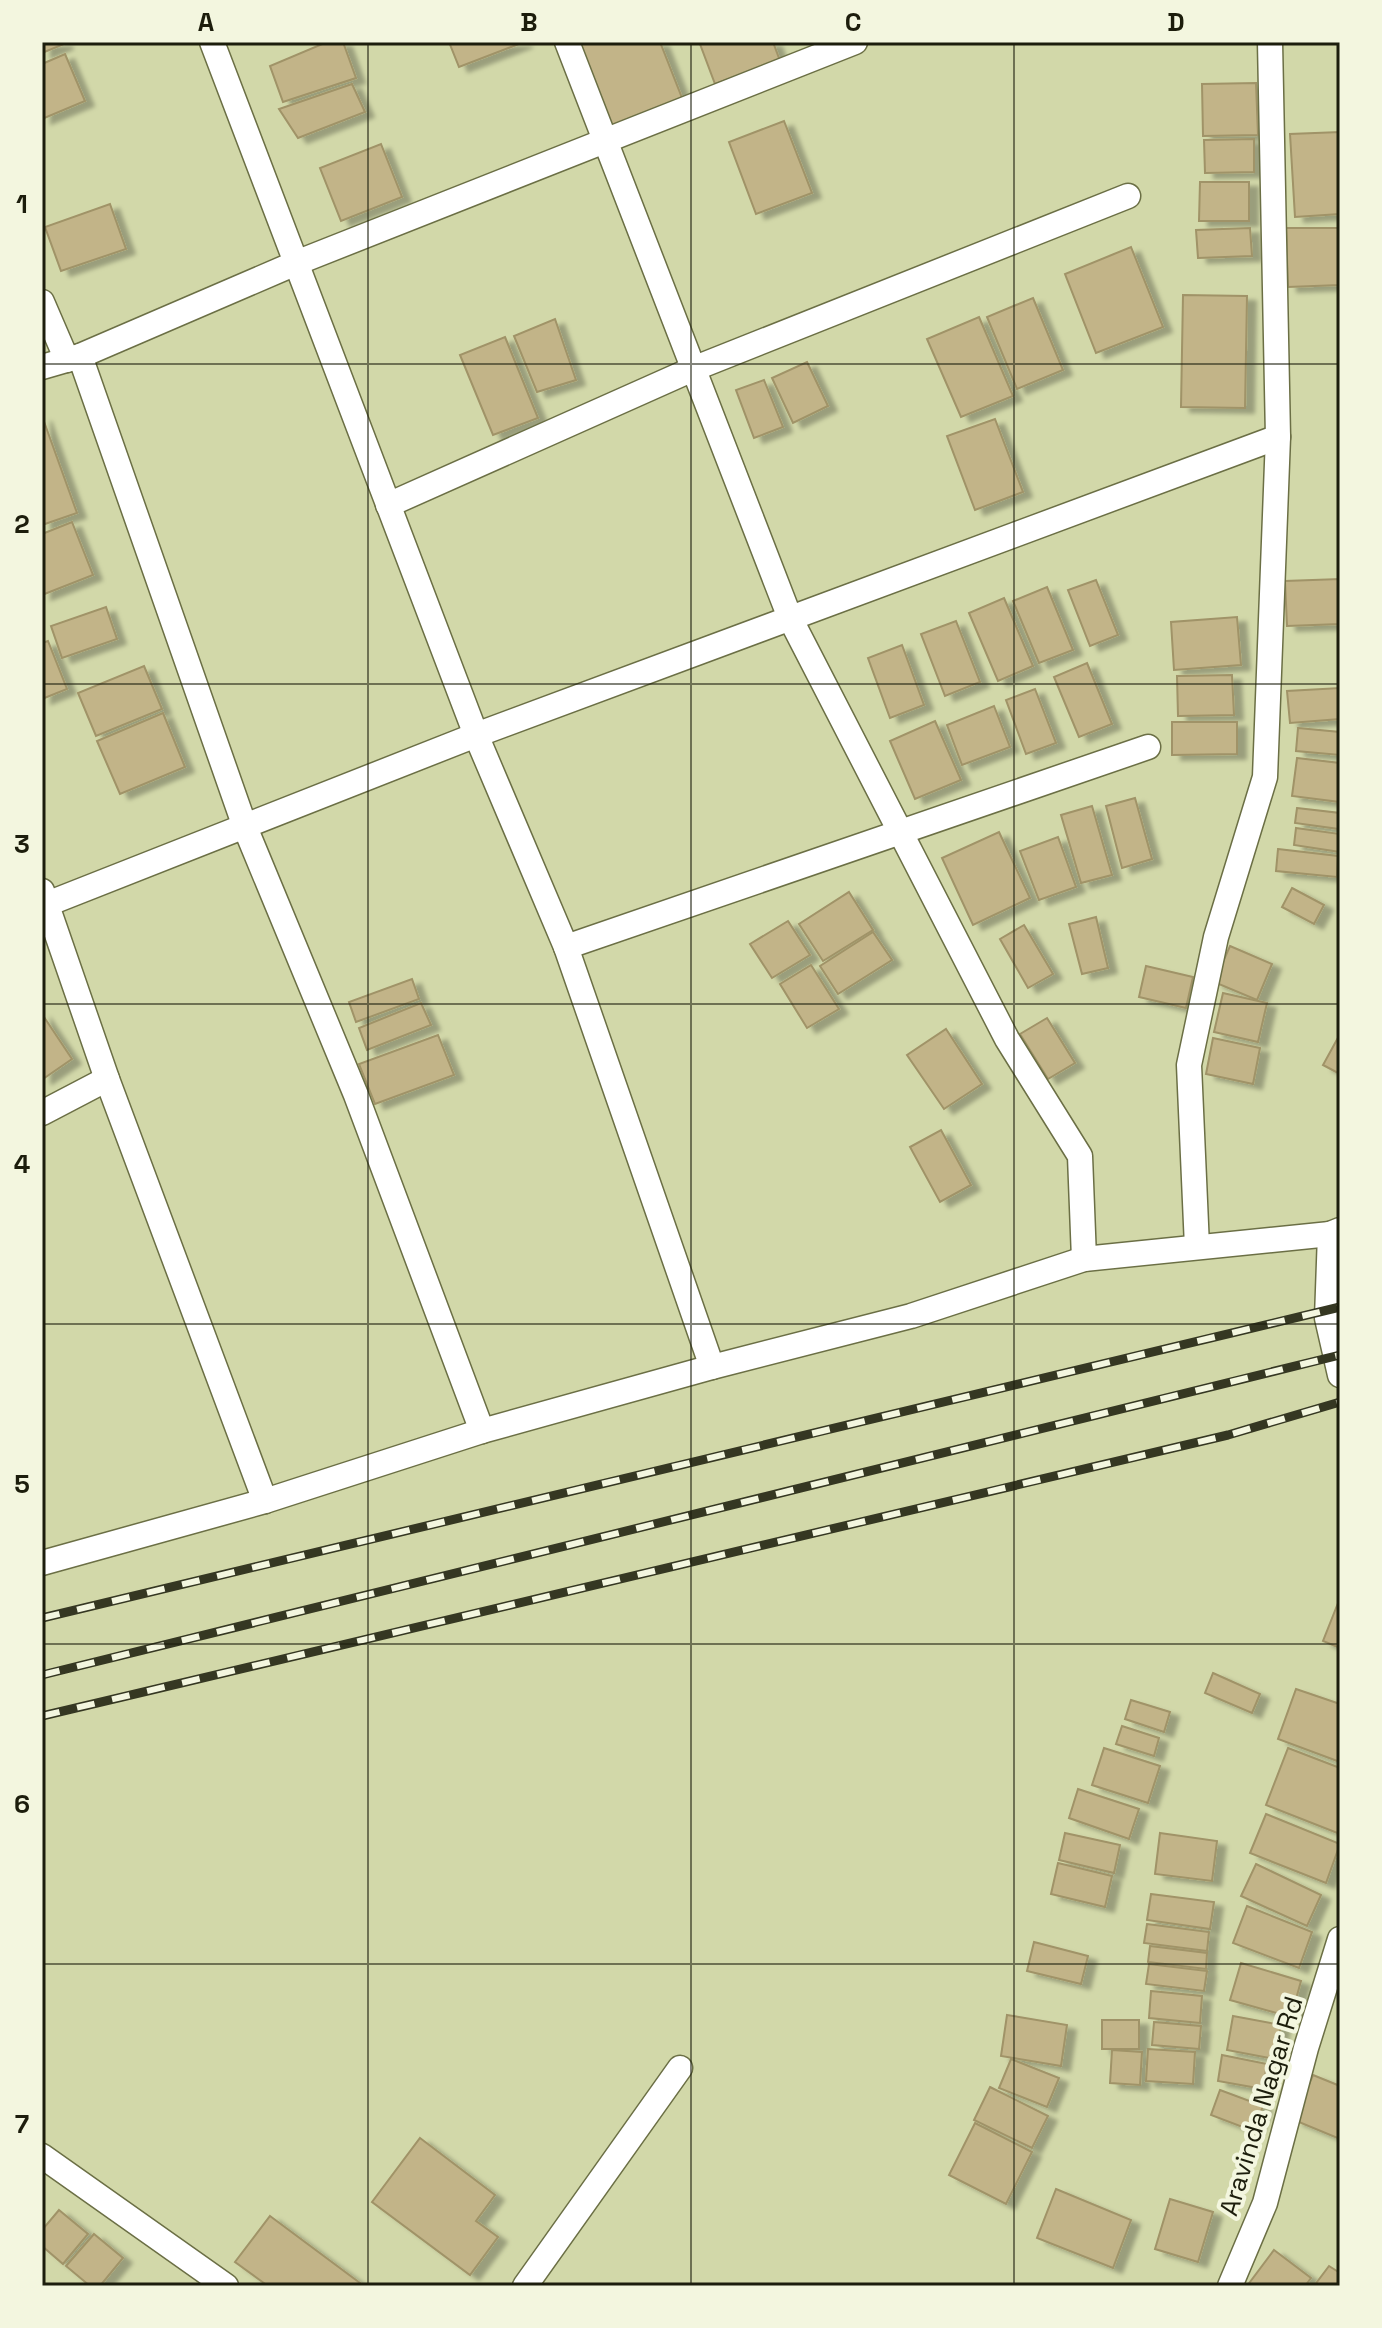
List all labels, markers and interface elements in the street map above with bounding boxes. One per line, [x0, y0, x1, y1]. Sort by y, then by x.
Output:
text: A [198, 5, 215, 39]
text: B [520, 5, 538, 39]
text: C [845, 5, 861, 39]
text: D [1167, 5, 1185, 39]
text: 1 [16, 187, 28, 221]
text: 2 [14, 507, 30, 541]
text: 3 [14, 827, 30, 861]
text: 4 [14, 1147, 30, 1181]
text: 5 [14, 1467, 30, 1501]
text: 6 [14, 1787, 30, 1821]
street label: Aravinda Nagar Rd [1211, 1992, 1311, 2220]
text: 7 [15, 2107, 29, 2141]

